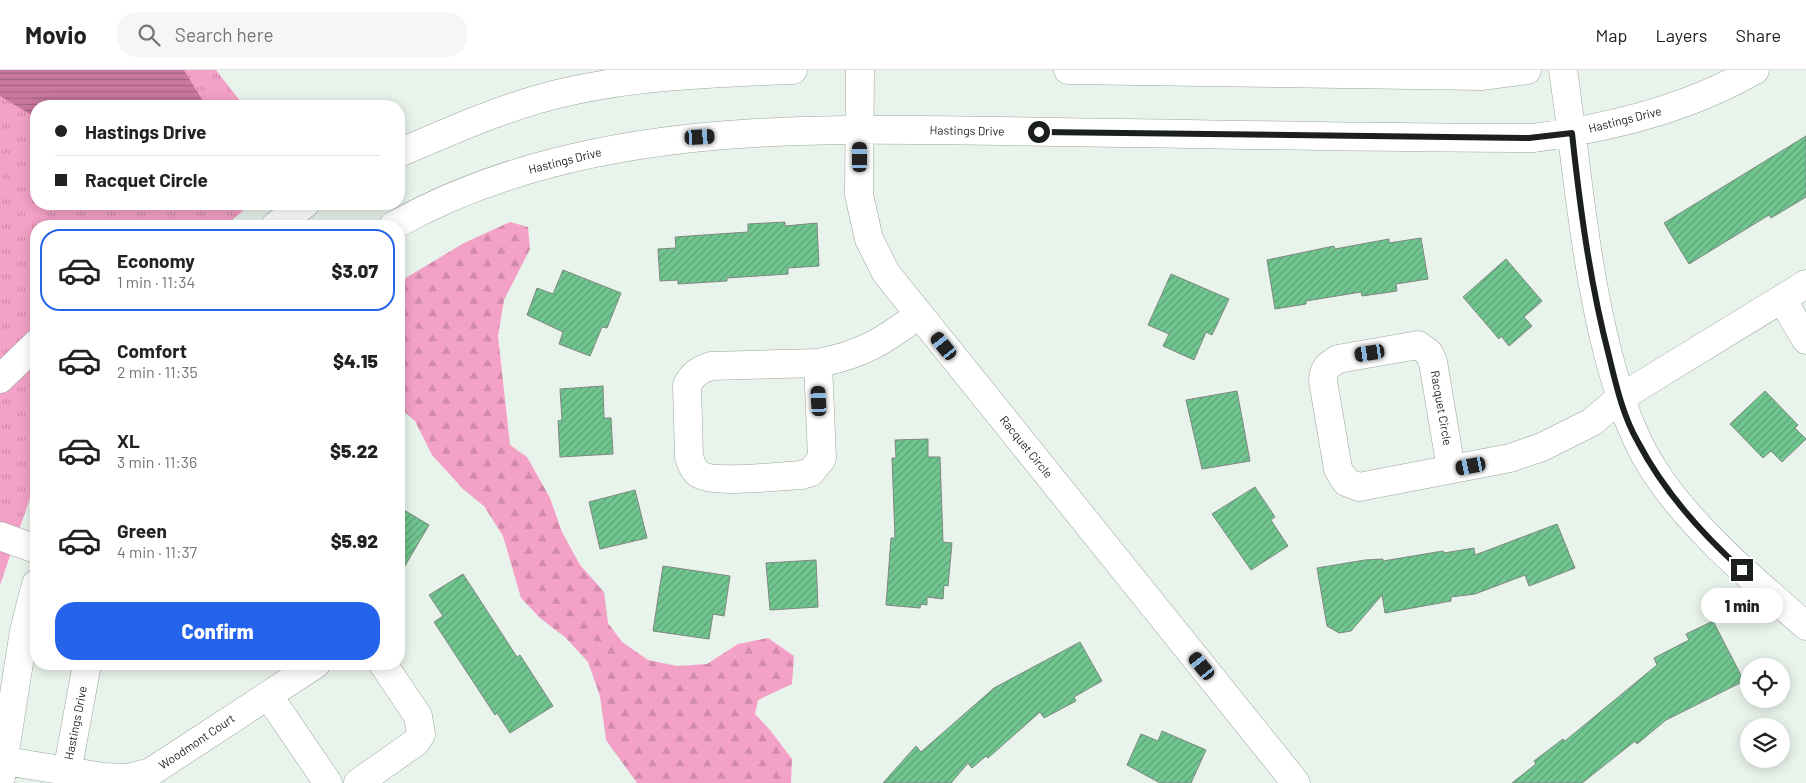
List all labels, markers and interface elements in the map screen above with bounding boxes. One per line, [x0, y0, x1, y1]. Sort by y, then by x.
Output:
search box [117, 12, 467, 57]
text: Movio [25, 20, 87, 49]
icon: search [135, 21, 163, 49]
text: Search here [175, 23, 274, 46]
text: Map [1595, 24, 1627, 46]
text: Layers [1655, 24, 1708, 46]
text: Share [1736, 24, 1781, 46]
street label: Hastings Drive [1587, 103, 1663, 135]
text: Hastings Drive [85, 120, 206, 143]
route start [1028, 121, 1050, 143]
street label: Hastings Drive [929, 122, 1005, 138]
car [684, 129, 715, 145]
car [852, 142, 867, 172]
street label: Hastings Drive [527, 144, 603, 176]
text: Racquet Circle [85, 168, 208, 191]
icon: car [57, 248, 102, 293]
text: Economy [117, 249, 195, 272]
text: $3.07 [332, 259, 378, 282]
text: 1 min · 11:34 [117, 272, 195, 291]
car [928, 330, 959, 362]
icon: car [57, 338, 102, 383]
text: Comfort [117, 339, 187, 362]
car [1354, 343, 1385, 363]
text: $4.15 [333, 349, 378, 372]
text: 2 min · 11:35 [117, 362, 198, 381]
street label: Racquet Circle [1429, 369, 1455, 446]
car [810, 386, 827, 416]
street label: Racquet Circle [997, 412, 1056, 480]
icon: car [57, 428, 102, 473]
text: XL [117, 429, 140, 452]
text: $5.22 [330, 439, 378, 462]
text: 3 min · 11:36 [117, 452, 197, 471]
car [1454, 456, 1487, 476]
icon: car [57, 518, 102, 563]
text: Green [117, 519, 167, 542]
text: $5.92 [331, 529, 378, 552]
text: 4 min · 11:37 [117, 542, 197, 561]
route end [1731, 559, 1753, 581]
callout: 1 min [1701, 588, 1783, 622]
text: 1 min [1724, 596, 1760, 615]
button: Confirm [55, 602, 380, 660]
car [1186, 650, 1217, 682]
map controls [1740, 658, 1790, 768]
button: locate [1740, 658, 1790, 708]
street label: Hastings Drive [61, 685, 89, 761]
street label: Woodmont Court [156, 711, 237, 772]
button: layers [1740, 718, 1790, 768]

